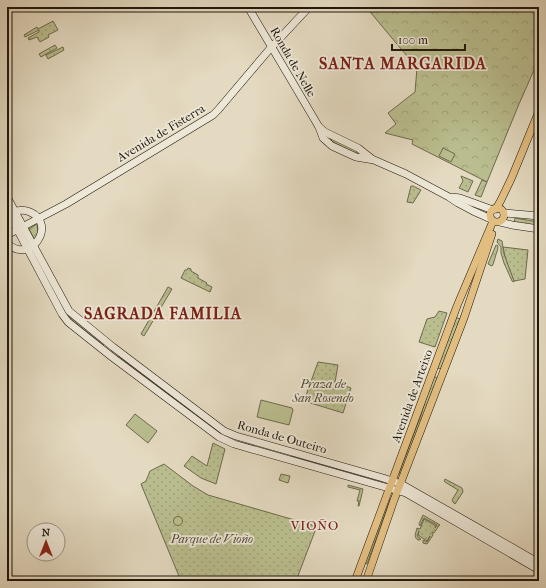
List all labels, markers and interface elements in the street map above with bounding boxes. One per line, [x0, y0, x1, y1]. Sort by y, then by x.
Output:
street label: Ronda de Nelle [267, 25, 319, 100]
scale bar [392, 26, 465, 52]
text: 100 m [398, 33, 428, 47]
district label: SANTA MARGARIDA [319, 54, 487, 73]
street label: Avenida de Fisterra [114, 101, 208, 165]
district label: SAGRADA FAMILIA [84, 304, 242, 323]
street label: Avenida de Arteixo [388, 347, 435, 445]
park label: Praza de San Rosendo [291, 377, 354, 405]
street label: Ronda de Outeiro [236, 418, 328, 456]
district label: VIOÑO [290, 518, 339, 533]
north arrow [26, 522, 66, 562]
text: N [42, 526, 51, 539]
park label: Parque de Vioño [170, 532, 253, 546]

